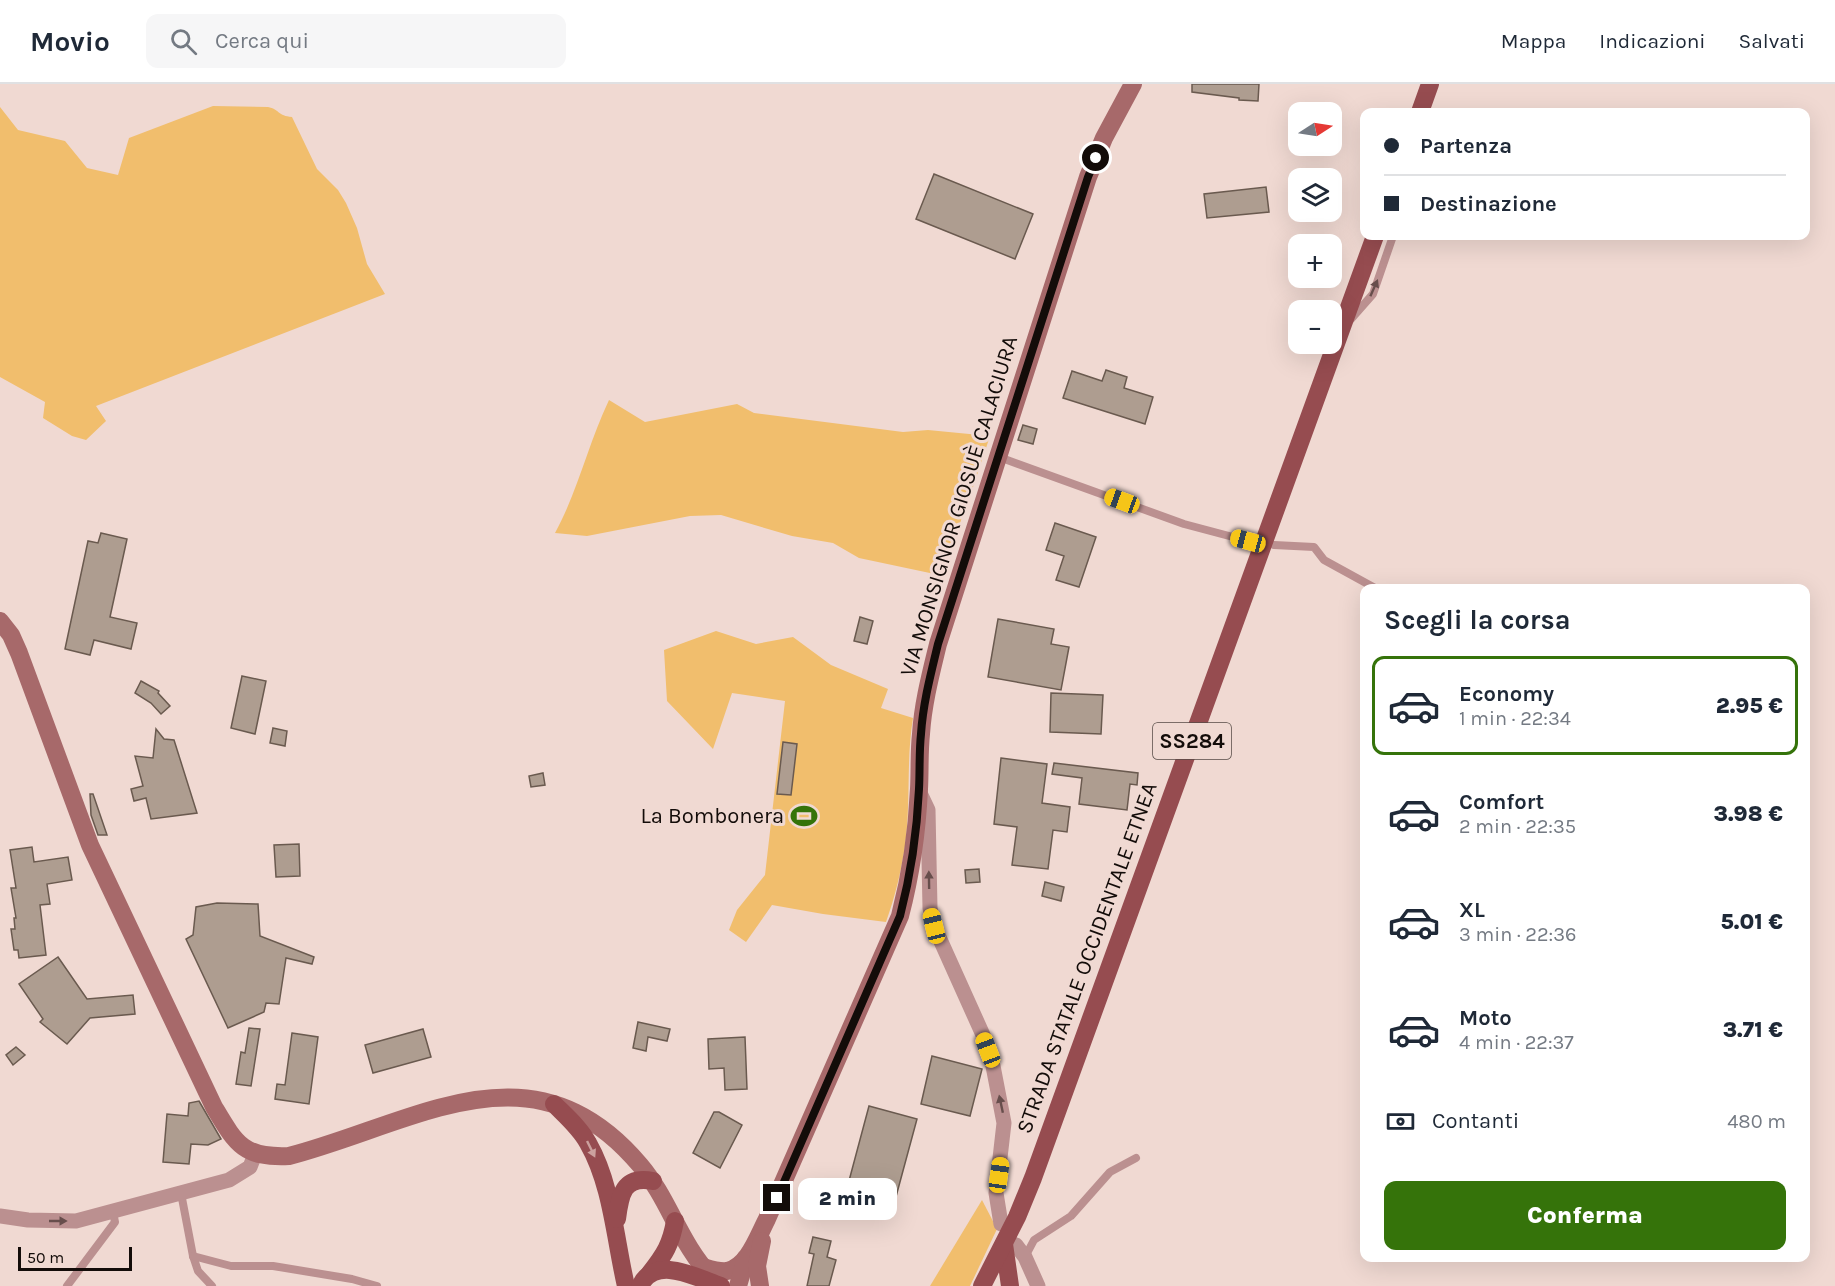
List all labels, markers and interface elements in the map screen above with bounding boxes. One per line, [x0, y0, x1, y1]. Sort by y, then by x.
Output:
search box [146, 14, 566, 68]
text: Movio [30, 25, 110, 58]
icon: search [167, 25, 200, 58]
text: Cerca qui [215, 28, 309, 54]
text: Mappa [1501, 29, 1566, 53]
text: Indicazioni [1599, 29, 1706, 53]
text: Salvati [1739, 29, 1805, 53]
north arrow [1288, 102, 1342, 156]
map controls [1288, 102, 1342, 354]
text: Partenza [1420, 133, 1512, 159]
route start [1082, 144, 1109, 171]
button: layers [1288, 168, 1342, 222]
text: Destinazione [1420, 191, 1557, 217]
button: + [1288, 234, 1342, 288]
one-way arrow [1369, 278, 1379, 296]
button: − [1288, 300, 1342, 354]
street label: VIA MONSIGNOR GIOSUÈ CALACIURA [894, 332, 1023, 679]
car [1102, 486, 1142, 516]
car [1228, 528, 1268, 554]
text: Scegli la corsa [1384, 604, 1571, 636]
icon: car [1387, 679, 1441, 733]
text: Economy [1459, 681, 1554, 707]
text: 2.95 € [1716, 693, 1783, 719]
text: 1 min · 22:34 [1459, 707, 1571, 730]
road number: SS284 [1153, 723, 1231, 759]
street label: STRADA STATALE OCCIDENTALE ETNEA [1011, 778, 1163, 1137]
icon: car [1387, 787, 1441, 841]
text: Comfort [1459, 789, 1544, 815]
sports icon: La Bombonera [789, 801, 819, 831]
text: 3.98 € [1714, 801, 1783, 827]
place label: La Bombonera [640, 803, 784, 829]
text: 2 min · 22:35 [1459, 815, 1576, 838]
one-way arrow [925, 870, 934, 889]
icon: car [1387, 895, 1441, 949]
text: XL [1459, 897, 1485, 923]
car [921, 906, 947, 946]
text: 5.01 € [1721, 909, 1783, 935]
text: 3 min · 22:36 [1459, 923, 1576, 946]
icon: car [1387, 1003, 1441, 1057]
text: Moto [1459, 1005, 1512, 1031]
text: 3.71 € [1723, 1017, 1783, 1043]
car [973, 1030, 1003, 1070]
text: 4 min · 22:37 [1459, 1031, 1574, 1054]
one-way arrow [996, 1094, 1005, 1113]
icon: cash [1384, 1105, 1417, 1138]
text: Contanti [1432, 1108, 1519, 1134]
text: 480 m [1727, 1110, 1786, 1133]
one-way arrow [586, 1141, 595, 1158]
car [988, 1156, 1010, 1194]
callout: 2 min [798, 1177, 897, 1219]
button: Conferma [1384, 1181, 1786, 1250]
route end [763, 1184, 790, 1211]
text: 2 min [819, 1187, 876, 1210]
one-way arrow [49, 1216, 68, 1226]
scale bar [18, 1244, 132, 1272]
text: 50 m [27, 1248, 64, 1267]

